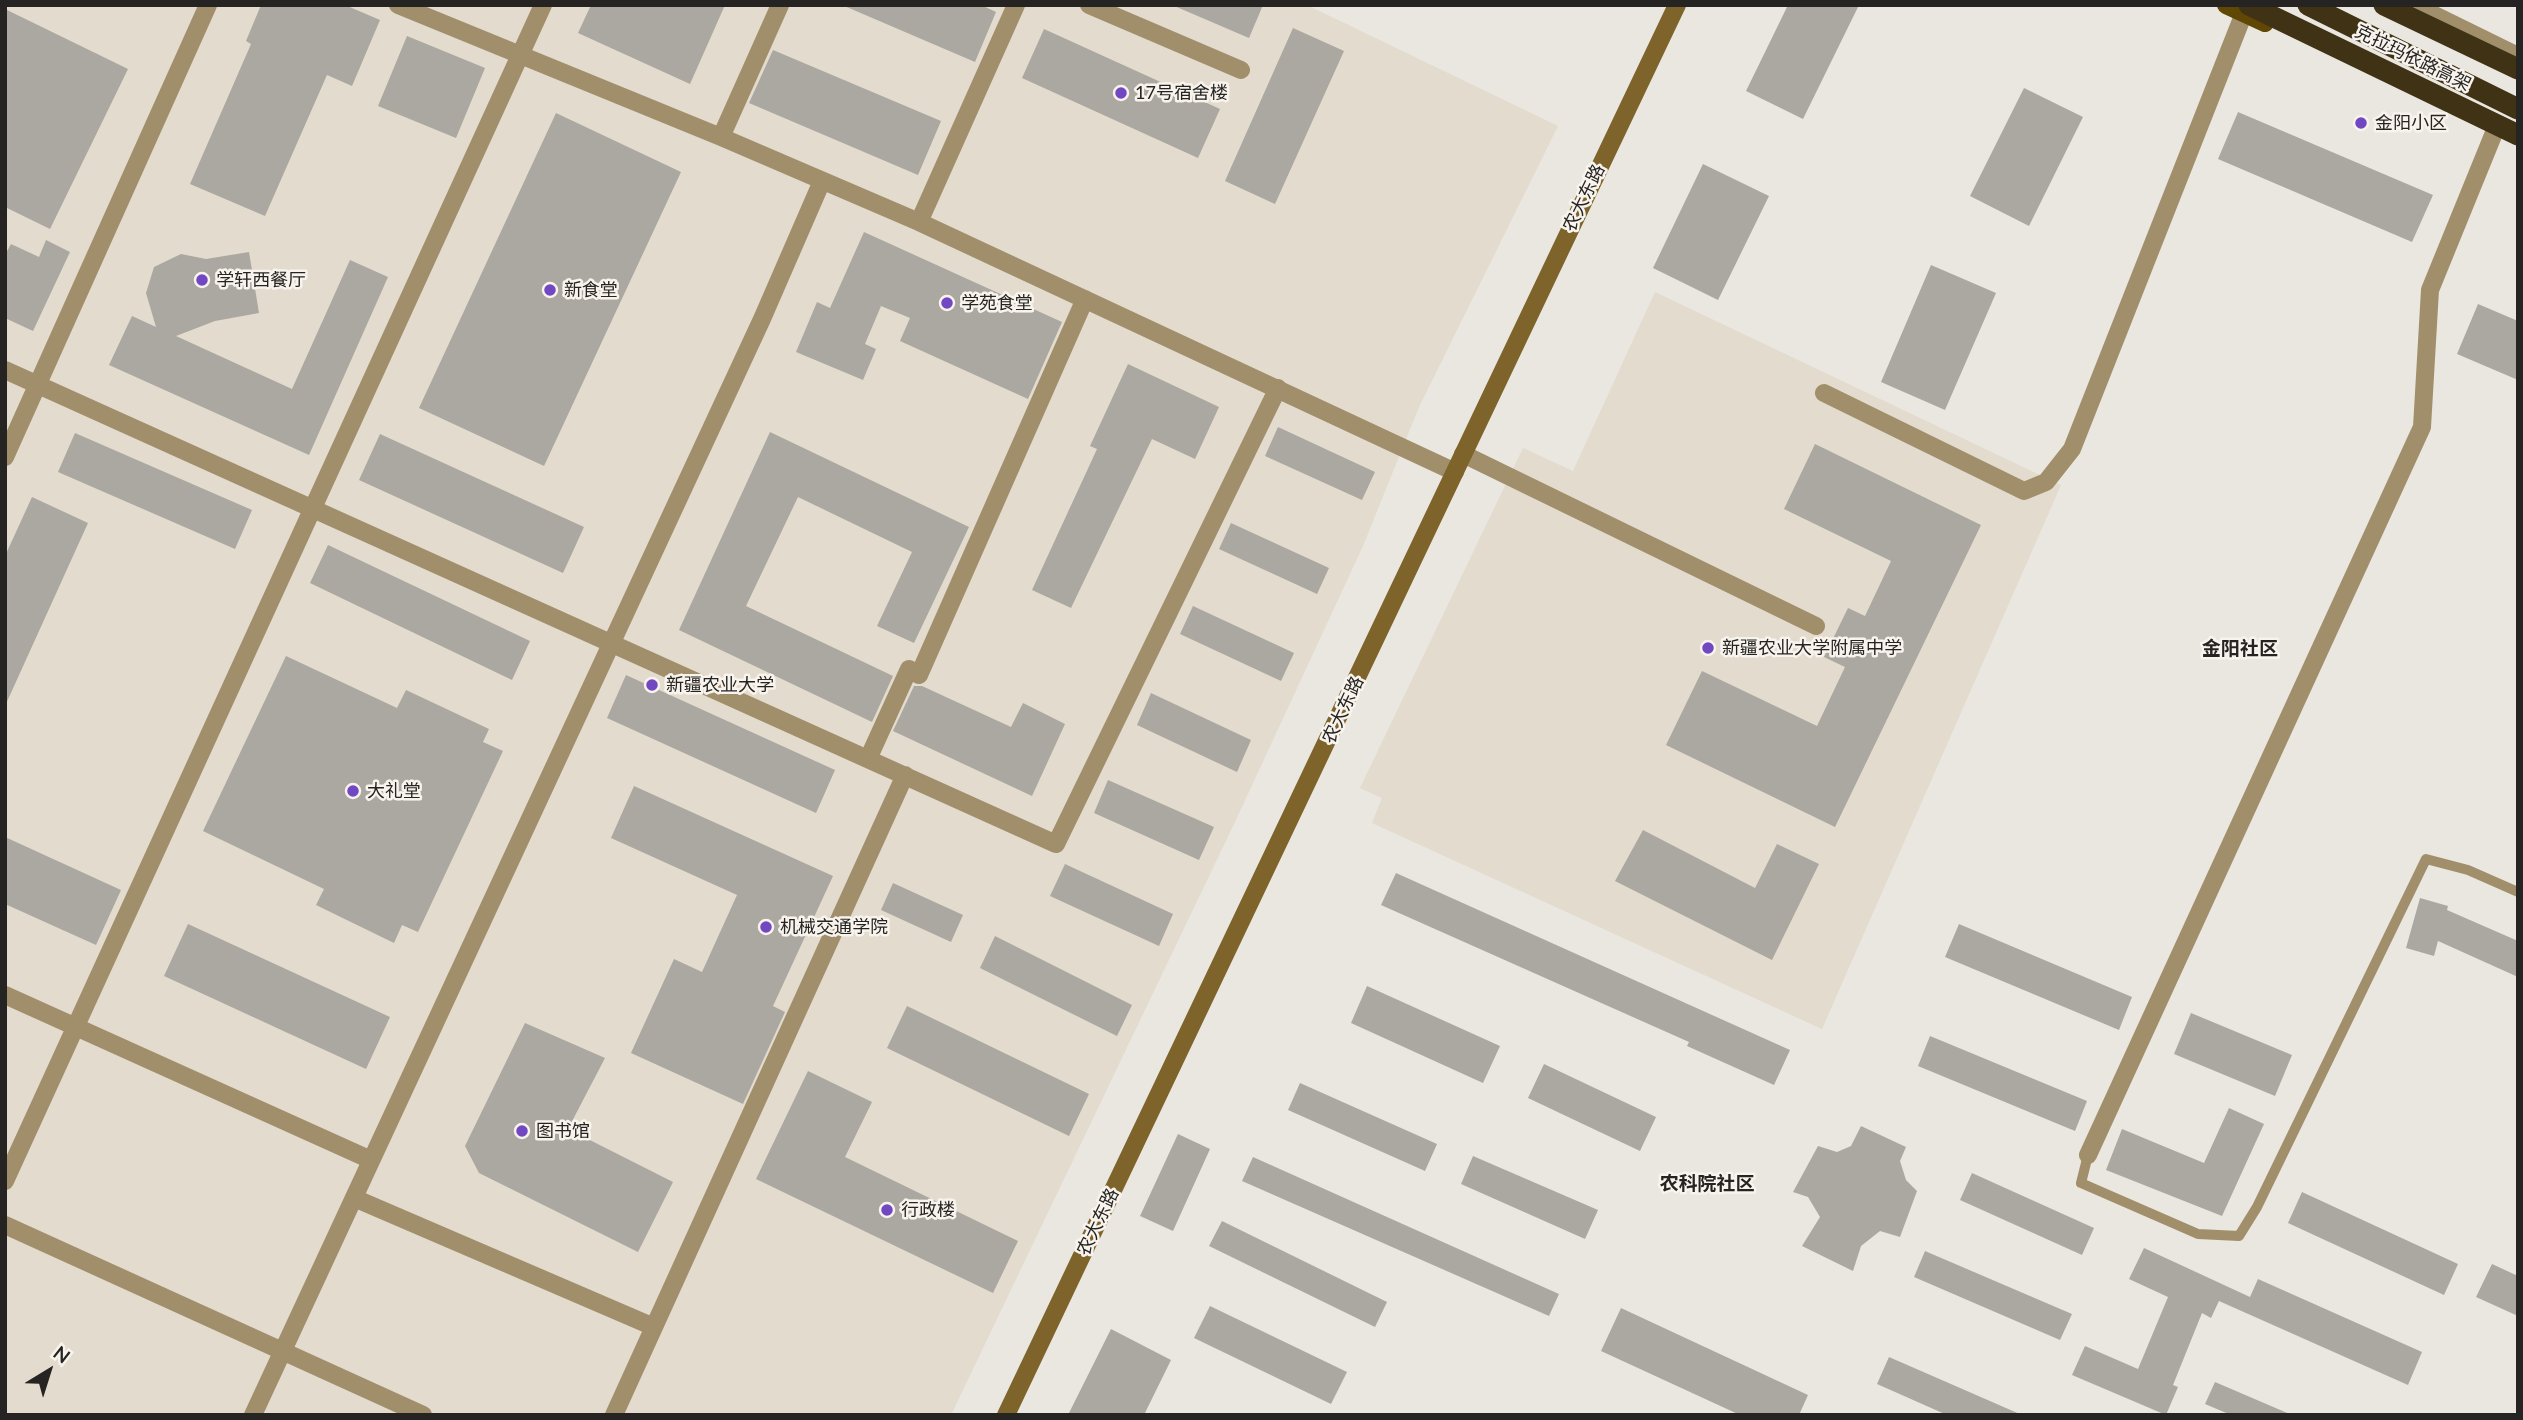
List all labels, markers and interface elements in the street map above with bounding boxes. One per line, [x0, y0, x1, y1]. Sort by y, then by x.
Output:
street label: 克拉玛依路高架 [2352, 21, 2474, 95]
place label: 17号宿舍楼 [1135, 82, 1228, 104]
marker: 17号宿舍楼 [1113, 85, 1129, 101]
place label: 金阳小区 [2375, 112, 2447, 134]
marker: 金阳小区 [2353, 115, 2369, 131]
street label: 农大东路 [1559, 161, 1609, 235]
place label: 学轩西餐厅 [216, 269, 306, 291]
marker: 学轩西餐厅 [194, 272, 210, 288]
place label: 新食堂 [564, 279, 618, 301]
marker: 新食堂 [542, 282, 558, 298]
place label: 学苑食堂 [961, 292, 1033, 314]
marker: 学苑食堂 [939, 295, 955, 311]
place label: 新疆农业大学附属中学 [1722, 637, 1902, 659]
district label: 金阳社区 [2202, 638, 2278, 660]
marker: 新疆农业大学附属中学 [1700, 640, 1716, 656]
street label: 农大东路 [1318, 673, 1368, 747]
place label: 新疆农业大学 [666, 674, 774, 696]
marker: 新疆农业大学 [644, 677, 660, 693]
place label: 大礼堂 [367, 780, 421, 802]
marker: 大礼堂 [345, 783, 361, 799]
place label: 机械交通学院 [780, 916, 888, 938]
marker: 机械交通学院 [758, 919, 774, 935]
place label: 图书馆 [536, 1120, 590, 1142]
marker: 图书馆 [514, 1123, 530, 1139]
district label: 农科院社区 [1660, 1173, 1754, 1195]
street label: 农大东路 [1073, 1185, 1123, 1259]
place label: 行政楼 [901, 1199, 955, 1221]
marker: 行政楼 [879, 1202, 895, 1218]
north arrow [14, 1336, 84, 1406]
text: N [49, 1340, 75, 1368]

